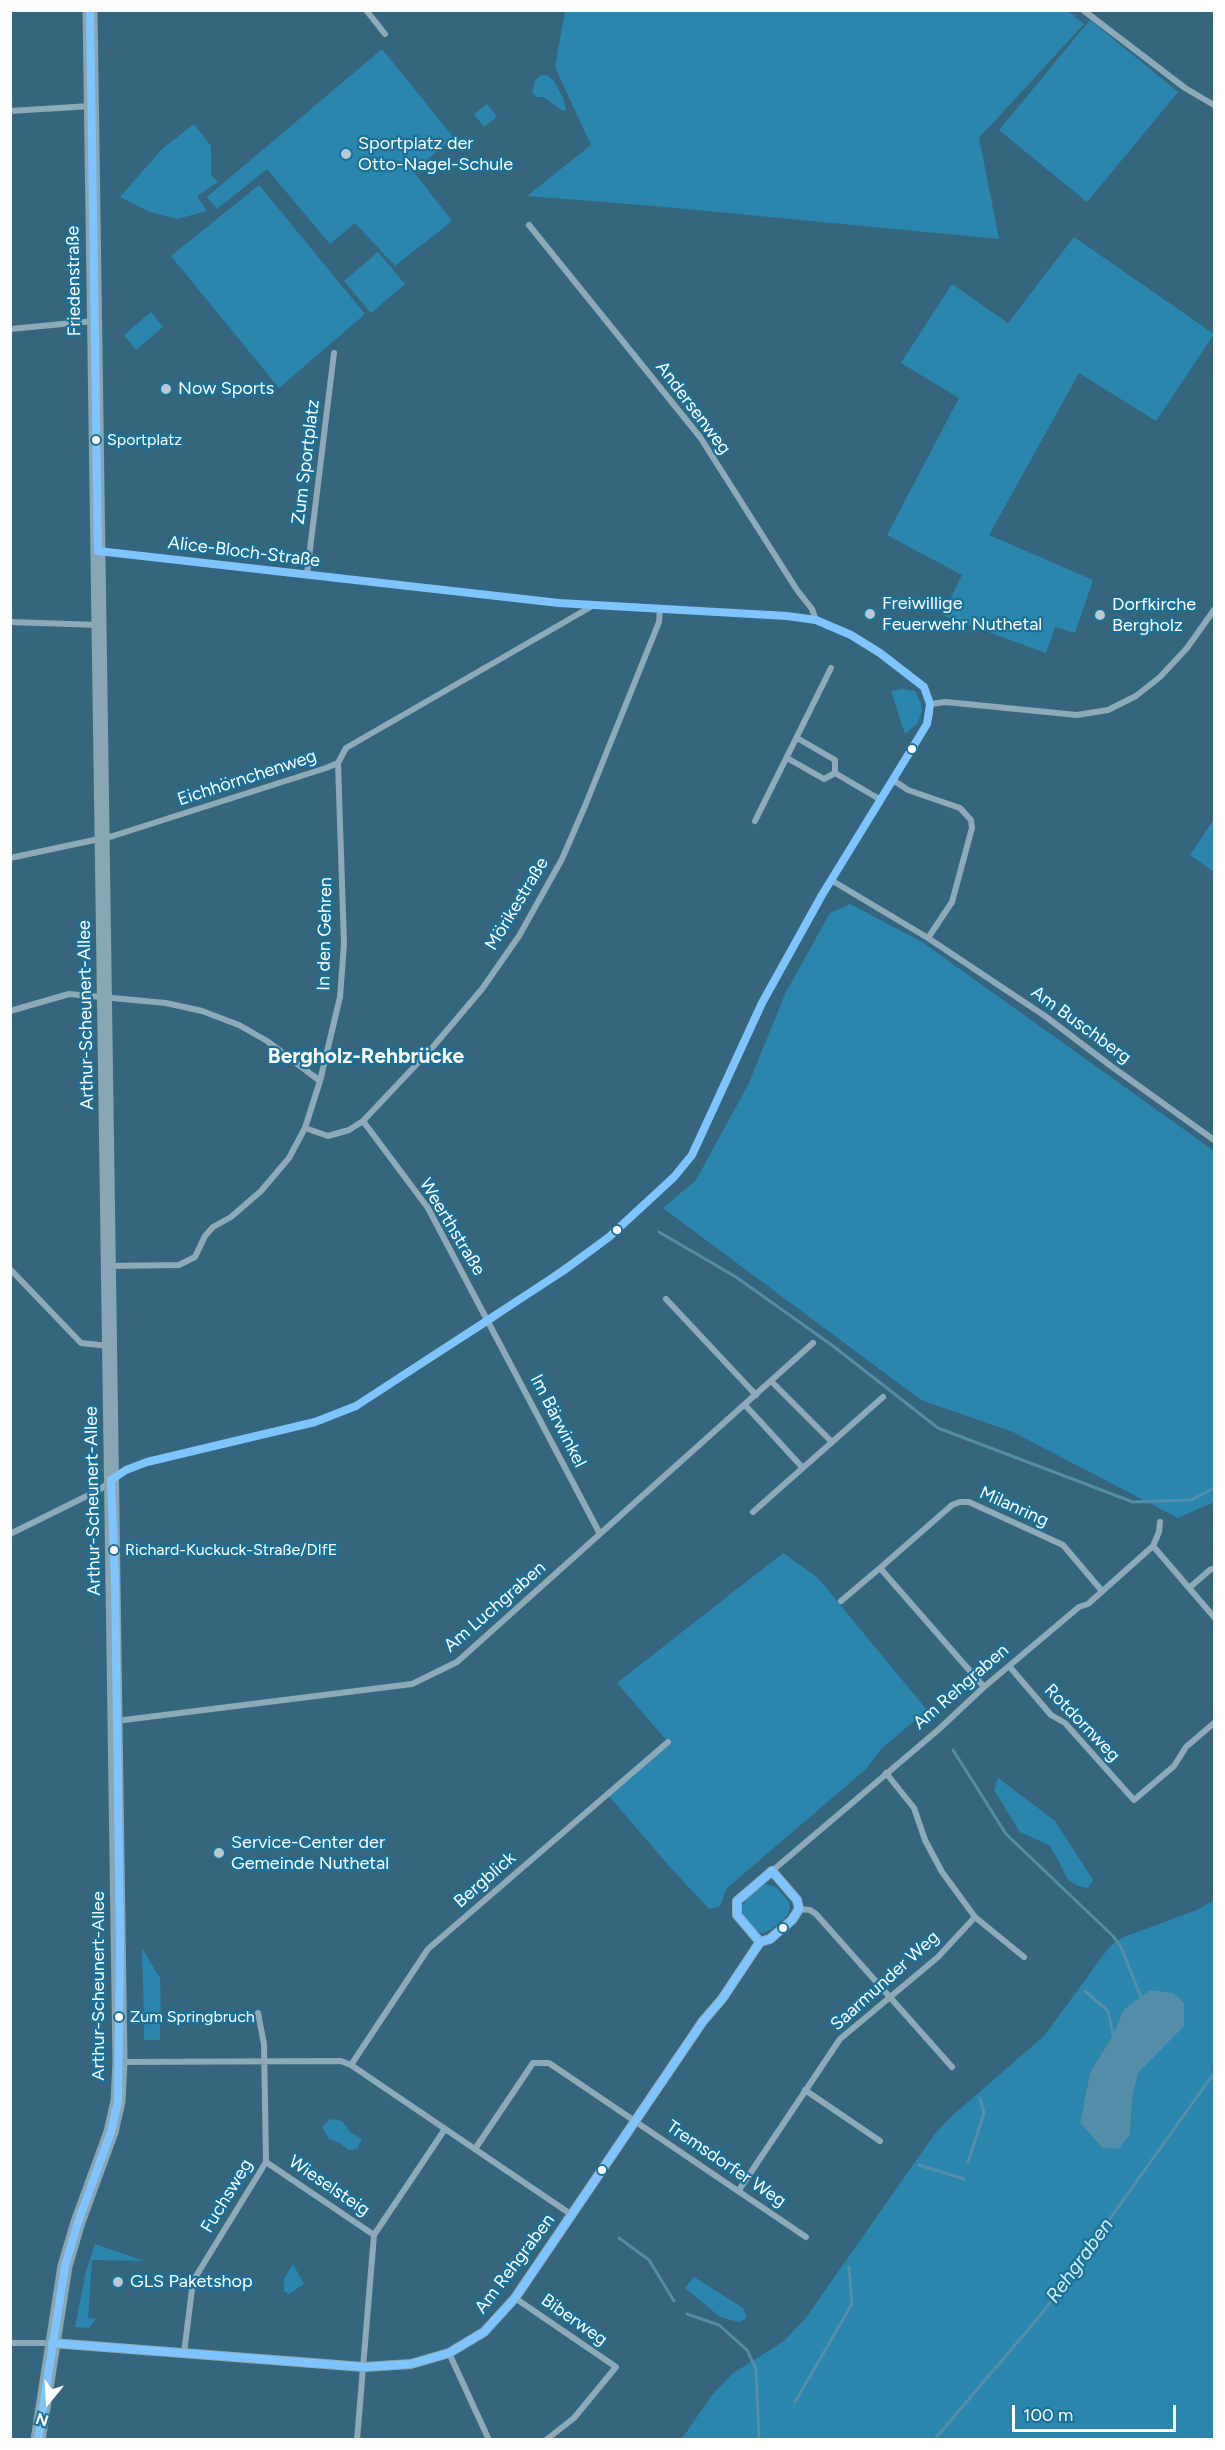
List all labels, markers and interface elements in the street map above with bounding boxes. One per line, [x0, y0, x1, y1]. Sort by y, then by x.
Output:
place label: Sportplatz der Otto-Nagel-Schule [358, 133, 513, 176]
marker: Sportplatz der Otto-Nagel-Schule [339, 147, 353, 161]
street label: Friedenstraße [62, 226, 86, 336]
street label: Andersenweg [651, 357, 735, 459]
place label: Now Sports [178, 378, 274, 400]
marker: Now Sports [159, 382, 173, 396]
street label: Zum Sportplatz [288, 398, 324, 526]
place label: Sportplatz [107, 430, 182, 450]
marker: Sportplatz [90, 434, 102, 446]
street label: Alice-Bloch-Straße [167, 532, 321, 572]
place label: Freiwillige Feuerwehr Nuthetal [882, 593, 1042, 636]
place label: Dorfkirche Bergholz [1112, 594, 1196, 636]
marker: Freiwillige Feuerwehr Nuthetal [863, 607, 877, 621]
marker: Dorfkirche Bergholz [1093, 608, 1107, 622]
unlabelled marker [906, 743, 918, 755]
street label: Eichhörnchenweg [175, 745, 319, 811]
street label: Mörikestraße [481, 854, 553, 954]
street label: In den Gehren [313, 877, 337, 991]
street label: Arthur-Scheunert-Allee [74, 920, 98, 1110]
street label: Am Buschberg [1027, 982, 1135, 1068]
district label: Bergholz-Rehbrücke [268, 1044, 464, 1070]
street label: Weerthstraße [415, 1174, 489, 1280]
unlabelled marker [611, 1224, 623, 1236]
street label: Im Bärwinkel [525, 1371, 591, 1471]
street label: Arthur-Scheunert-Allee [81, 1406, 105, 1596]
street label: Milanring [976, 1482, 1052, 1532]
place label: Richard-Kuckuck-Straße/DIfE [125, 1540, 337, 1560]
marker: Richard-Kuckuck-Straße/DIfE [108, 1544, 120, 1556]
street label: Am Luchgraben [440, 1557, 550, 1657]
street label: Am Rehgraben [909, 1640, 1013, 1734]
street label: Rotdornweg [1040, 1680, 1124, 1766]
place label: Service-Center der Gemeinde Nuthetal [231, 1832, 389, 1874]
marker: Service-Center der Gemeinde Nuthetal [212, 1846, 226, 1860]
street label: Bergblick [450, 1847, 520, 1913]
street label: Arthur-Scheunert-Allee [88, 1891, 110, 2081]
unlabelled marker [777, 1922, 789, 1934]
street label: Saarmunder Weg [826, 1927, 944, 2035]
place label: Zum Springbruch [130, 2007, 255, 2027]
marker: Zum Springbruch [113, 2011, 125, 2023]
street label: Tremsdorfer Weg [662, 2116, 790, 2212]
street label: Wieselsteig [284, 2151, 374, 2221]
street label: Fuchsweg [197, 2155, 257, 2237]
unlabelled marker [596, 2164, 608, 2176]
street label: Am Rehgraben [470, 2210, 560, 2318]
water label: Rehgraben [1041, 2214, 1119, 2308]
place label: GLS Paketshop [130, 2271, 253, 2293]
marker: GLS Paketshop [111, 2275, 125, 2289]
street label: Biberweg [537, 2289, 611, 2351]
north arrow [18, 2372, 78, 2432]
scale bar [1015, 2393, 1178, 2431]
text: 100 m [1023, 2404, 1073, 2426]
text: N [33, 2409, 51, 2431]

